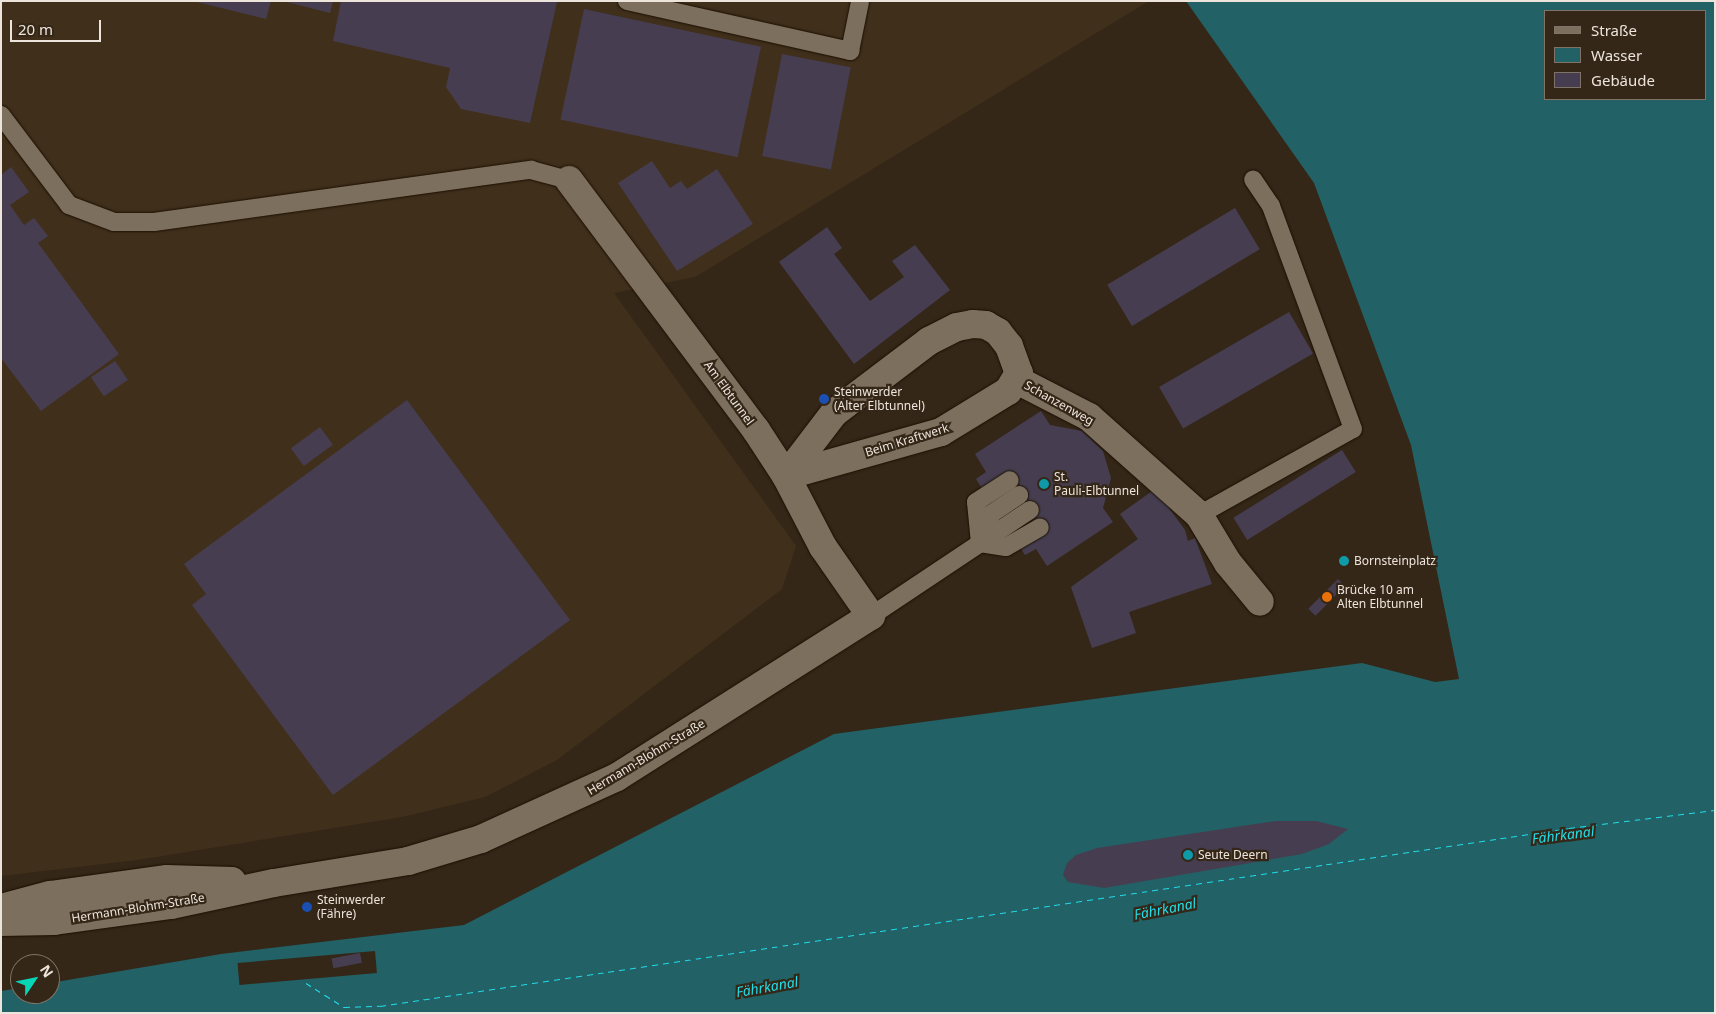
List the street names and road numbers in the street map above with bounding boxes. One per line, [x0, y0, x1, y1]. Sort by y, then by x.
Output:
street label: Am Elbtunnel [701, 358, 757, 428]
street label: Schanzenweg [1022, 378, 1096, 428]
street label: Beim Kraftwerk [863, 420, 951, 460]
street label: Hermann-Blohm-Straße [585, 716, 707, 798]
street label: Hermann-Blohm-Straße [70, 890, 206, 926]

